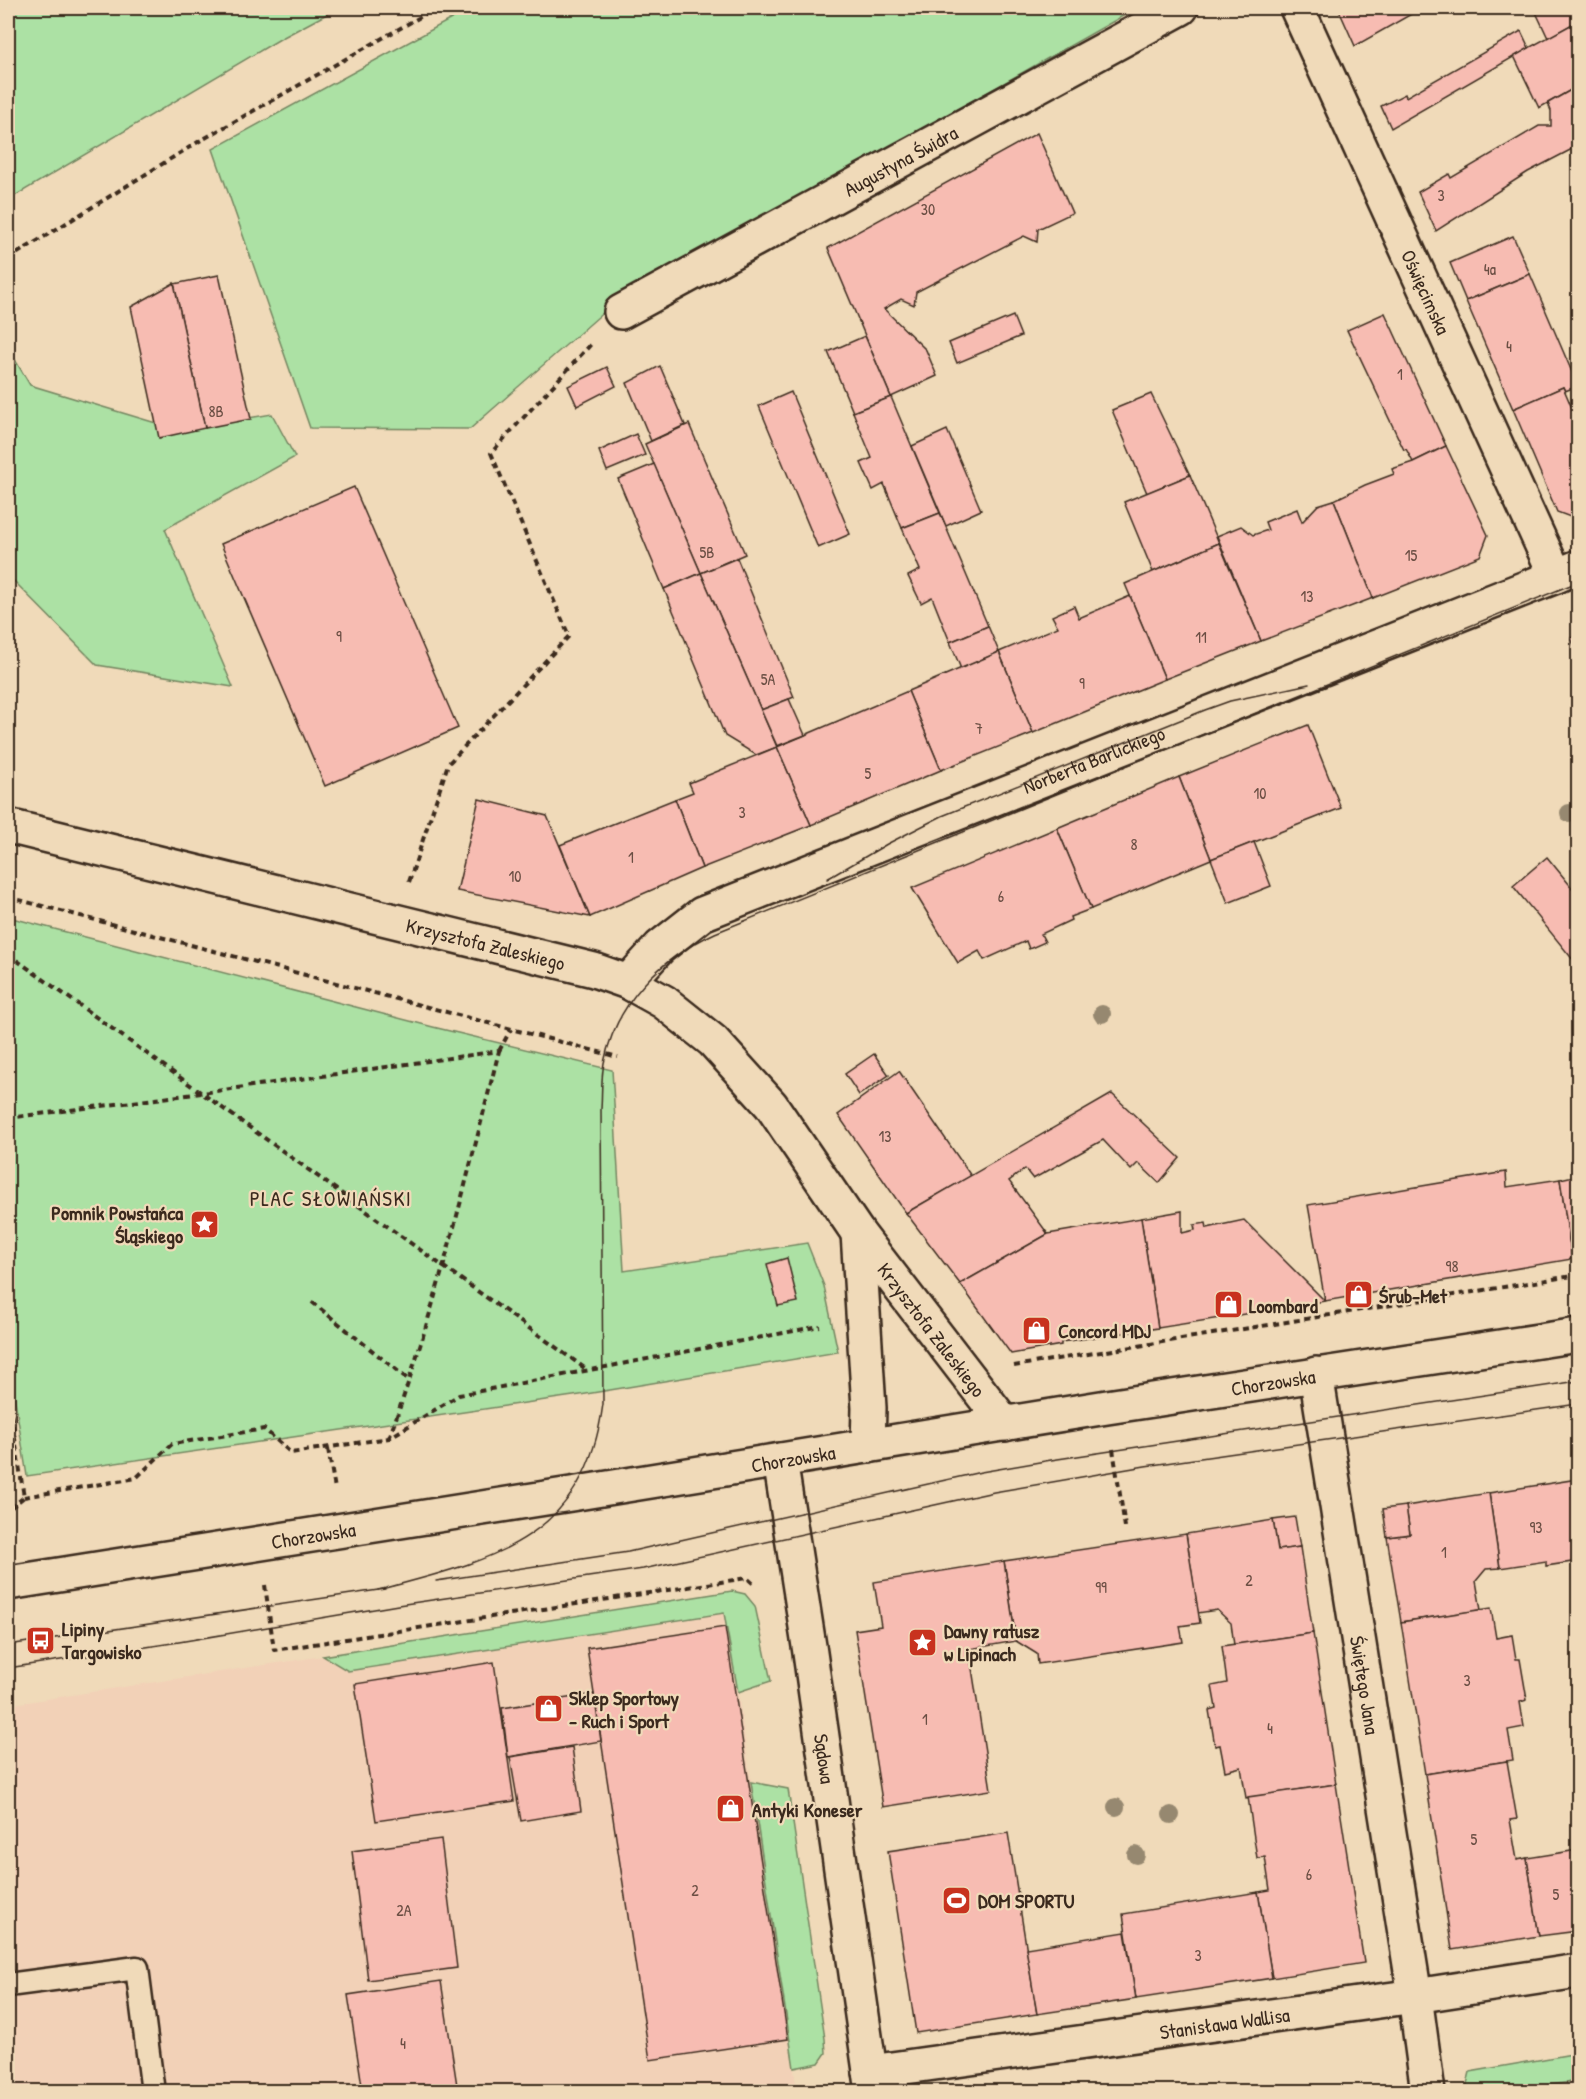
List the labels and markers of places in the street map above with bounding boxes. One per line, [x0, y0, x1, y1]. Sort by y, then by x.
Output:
place label: Pomnik Powstańca Śląskiego [51, 1199, 183, 1250]
place icon: Pomnik Powstańca Śląskiego [188, 1208, 220, 1240]
shop icon: Śrub-Met [1342, 1279, 1374, 1311]
place label: Śrub-Met [1379, 1282, 1448, 1309]
shop icon: Loombard [1212, 1289, 1244, 1321]
place label: Loombard [1249, 1292, 1318, 1319]
shop icon: Concord MDJ [1021, 1314, 1053, 1346]
place label: Concord MDJ [1058, 1317, 1151, 1344]
place label: Lipiny Targowisko [61, 1615, 142, 1666]
place label: Dawny ratusz w Lipinach [944, 1617, 1040, 1668]
bus stop icon: Lipiny Targowisko [25, 1624, 57, 1656]
place icon: Dawny ratusz w Lipinach [907, 1626, 939, 1658]
place label: Sklep Sportowy - Ruch i Sport [569, 1684, 680, 1735]
shop icon: Sklep Sportowy - Ruch i Sport [532, 1693, 564, 1725]
shop icon: Antyki Koneser [715, 1793, 747, 1825]
place label: Antyki Koneser [752, 1796, 863, 1824]
sports icon: DOM SPORTU [941, 1884, 973, 1916]
place label: DOM SPORTU [978, 1887, 1074, 1914]

